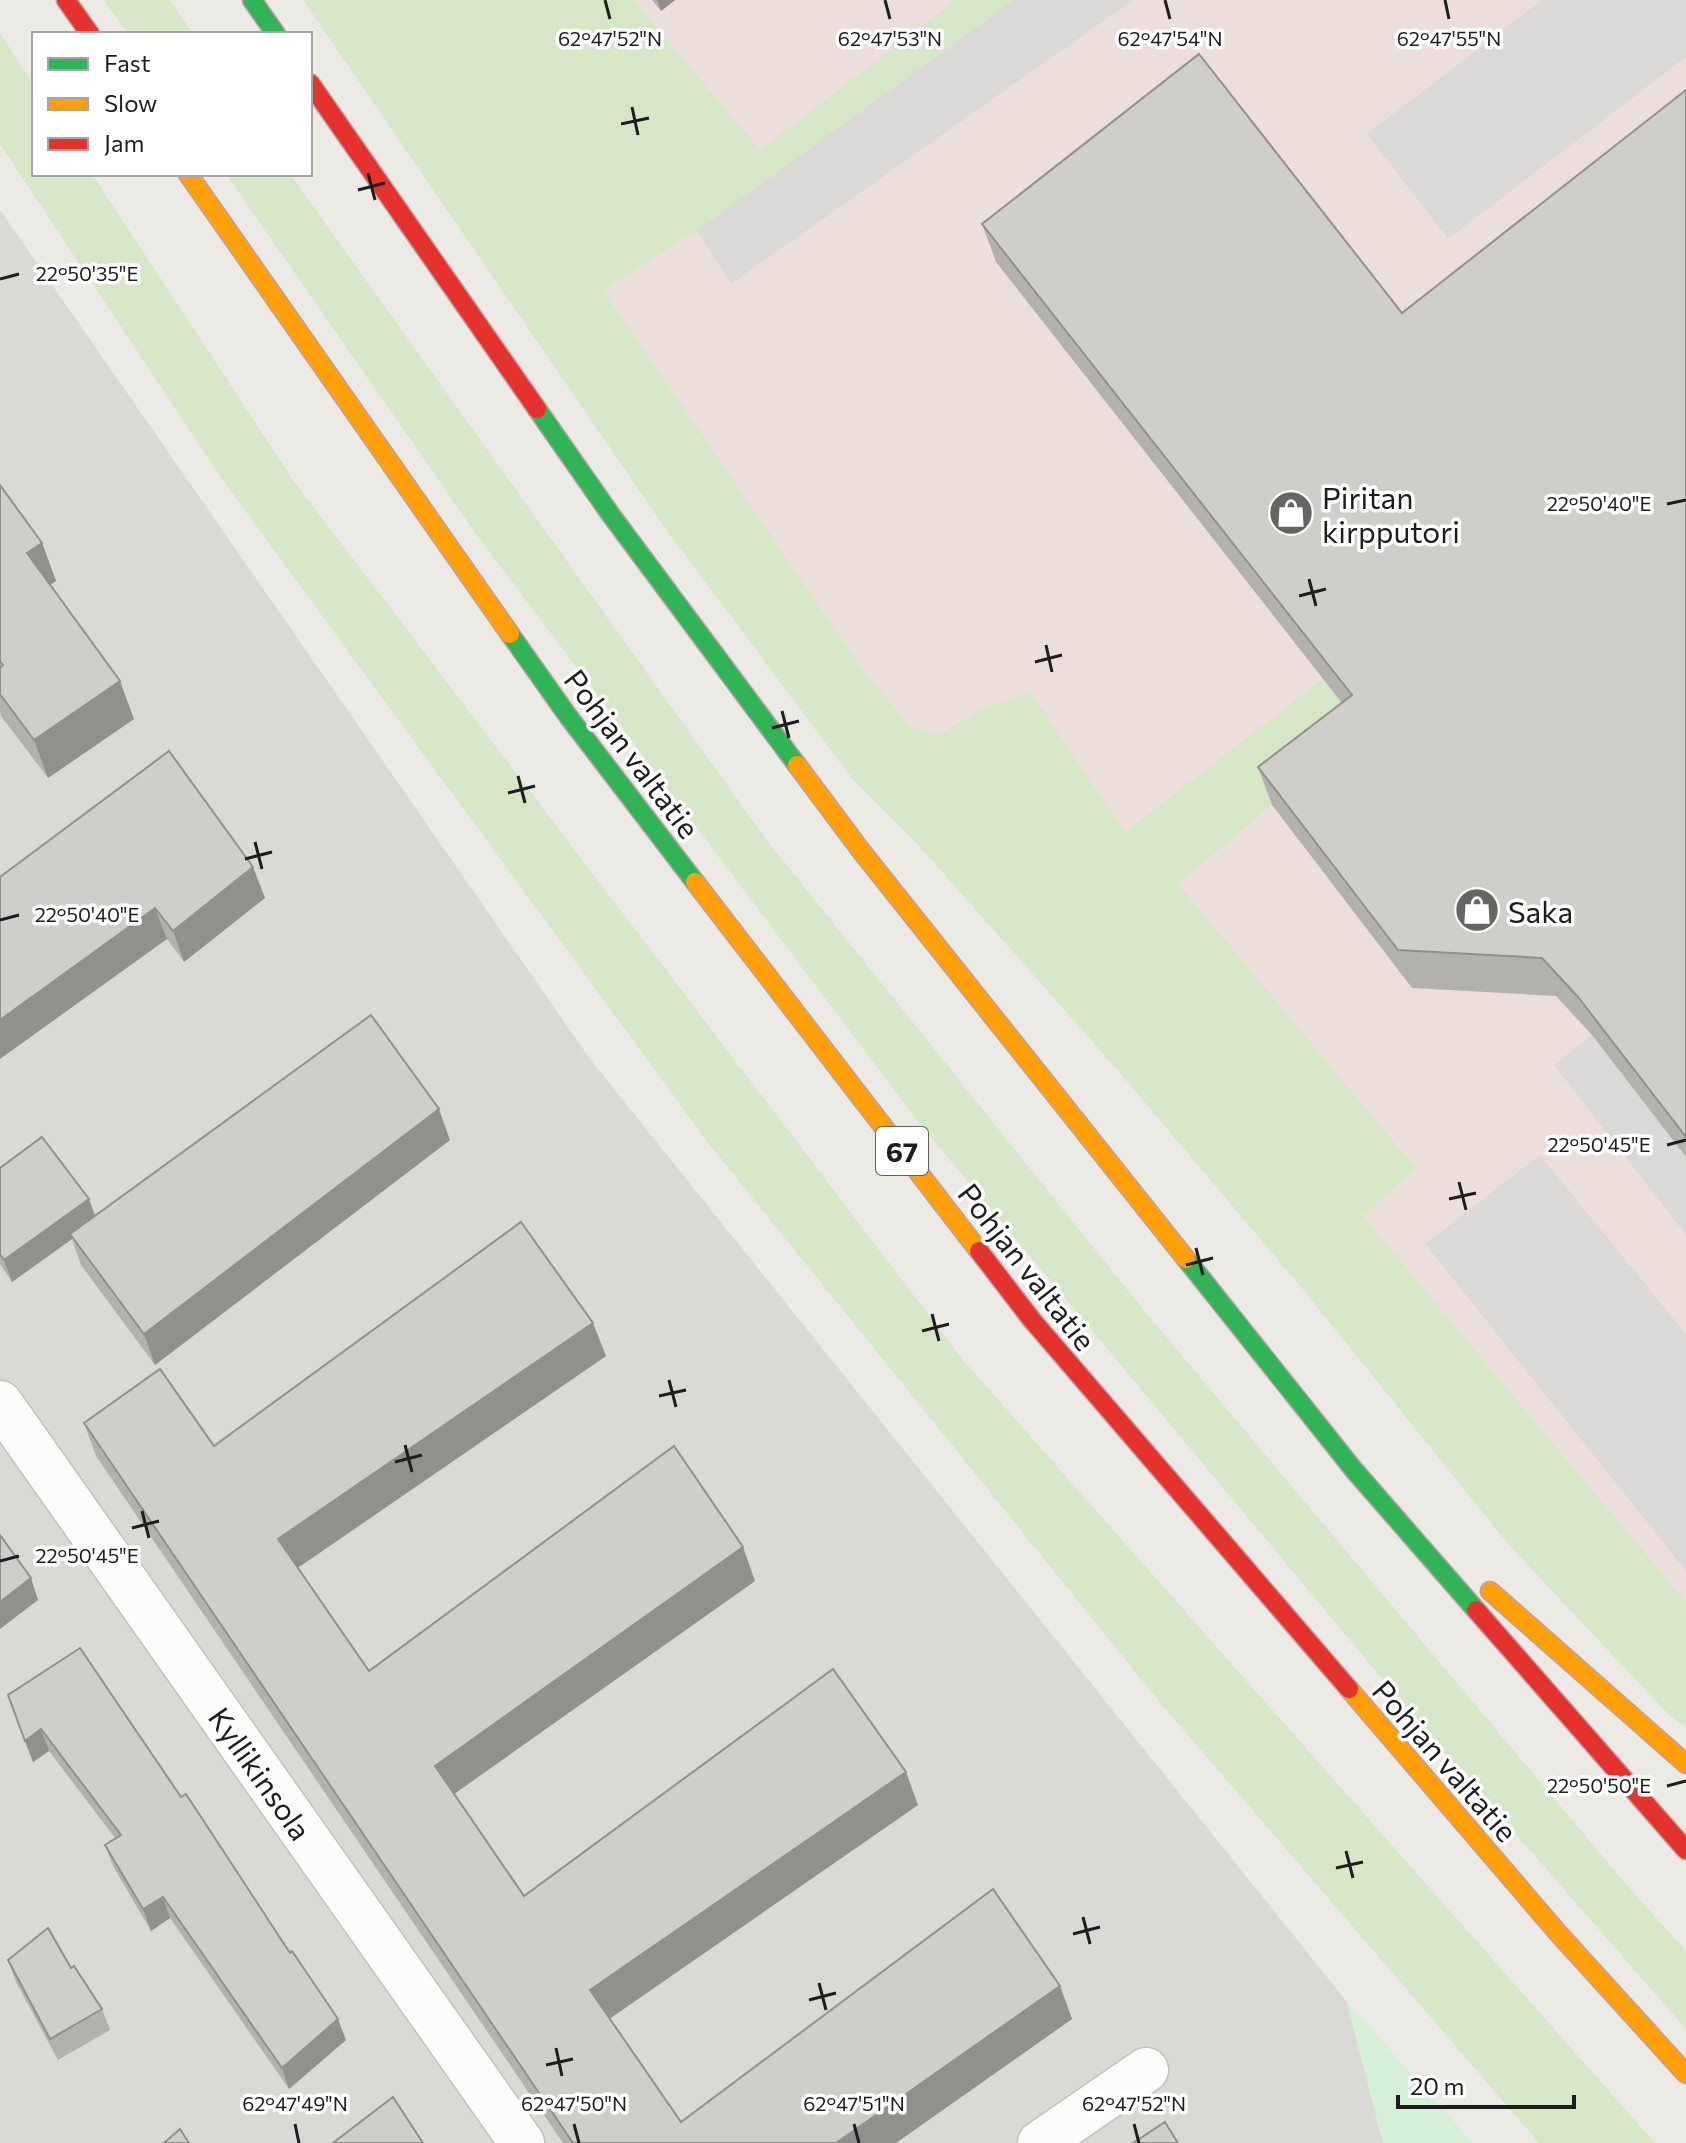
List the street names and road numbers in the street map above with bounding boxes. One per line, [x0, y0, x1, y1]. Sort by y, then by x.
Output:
street label: Pohjan valtatie [557, 661, 709, 845]
road number: 67 [876, 1127, 928, 1175]
street label: Pohjan valtatie [951, 1175, 1105, 1357]
street label: Pohjan valtatie [1366, 1672, 1526, 1848]
street label: Kyllikinsola [202, 1699, 320, 1847]

